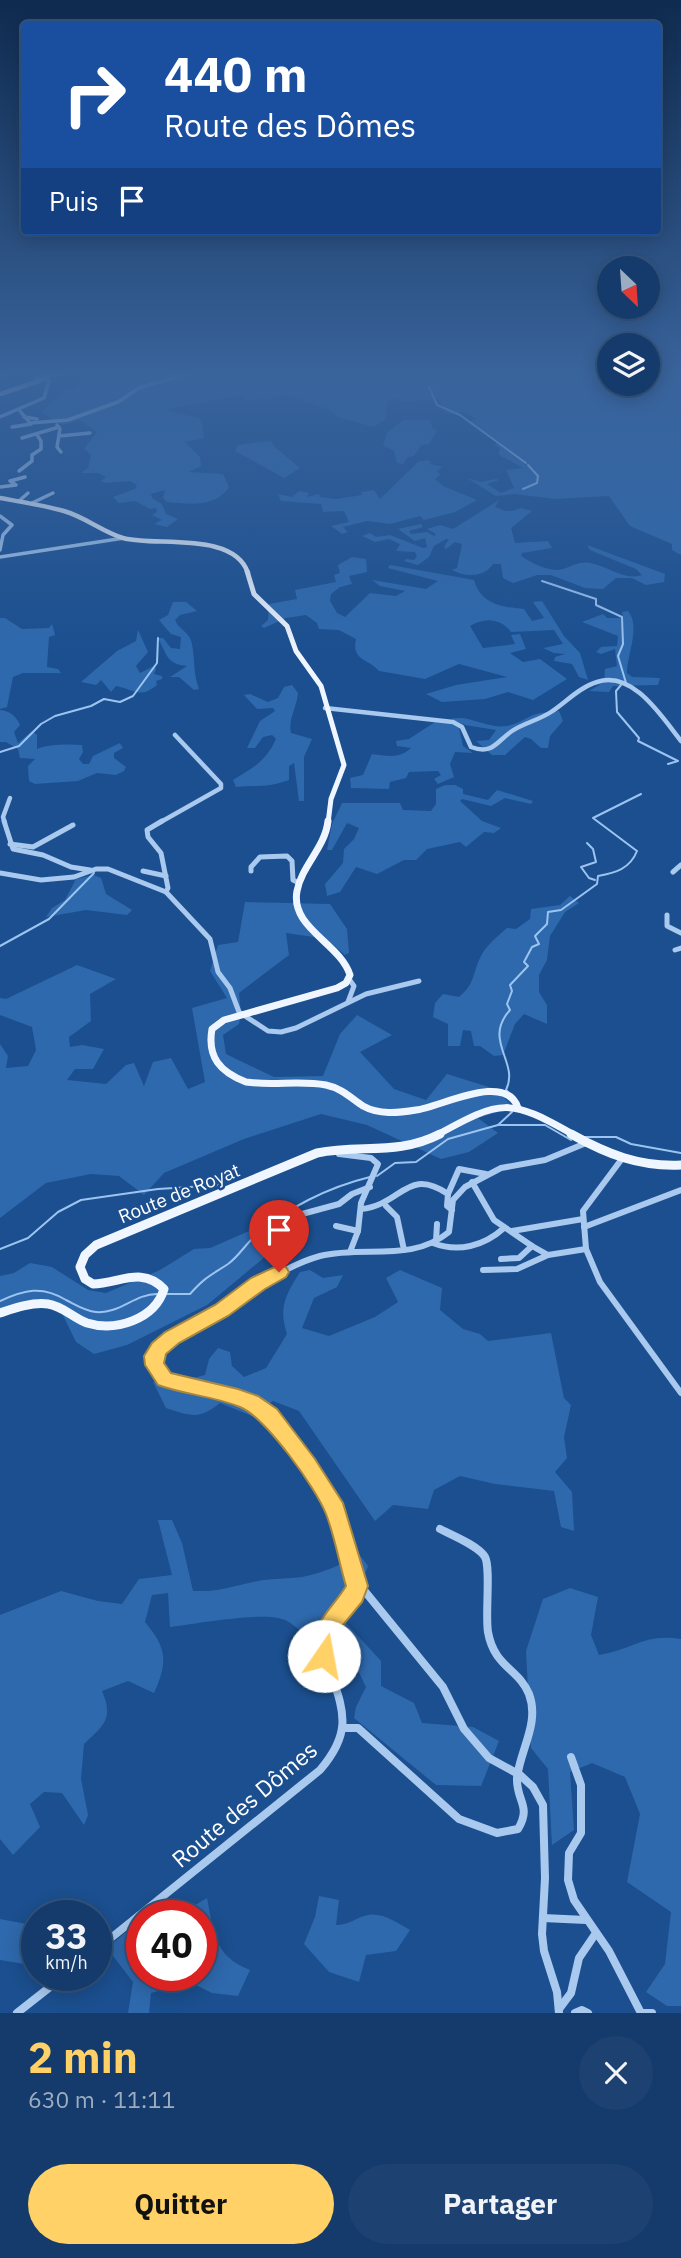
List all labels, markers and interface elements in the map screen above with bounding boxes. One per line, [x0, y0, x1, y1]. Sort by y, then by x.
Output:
text: 440 m [164, 42, 308, 105]
icon: right [49, 49, 140, 140]
text: Route des Dômes [164, 104, 416, 146]
icon: arrive [113, 182, 151, 220]
text: Puis [49, 184, 99, 218]
north arrow [597, 256, 660, 318]
map controls [597, 256, 660, 396]
button: layers [597, 333, 660, 396]
street label: Route de Royat [115, 1158, 243, 1228]
pin [249, 1200, 309, 1272]
icon: arrive [260, 1211, 298, 1249]
position arrow [287, 1619, 361, 1693]
street label: Route des Dômes [165, 1734, 323, 1874]
speed limit sign: 40 [126, 1900, 217, 1991]
text: 33 [45, 1913, 88, 1959]
text: km/h [45, 1951, 88, 1974]
text: 2 min [28, 2030, 138, 2085]
button: close [579, 2036, 653, 2110]
text: 630 m · 11:11 [28, 2084, 175, 2114]
button: Quitter [28, 2164, 334, 2244]
button: Partager [348, 2164, 653, 2244]

